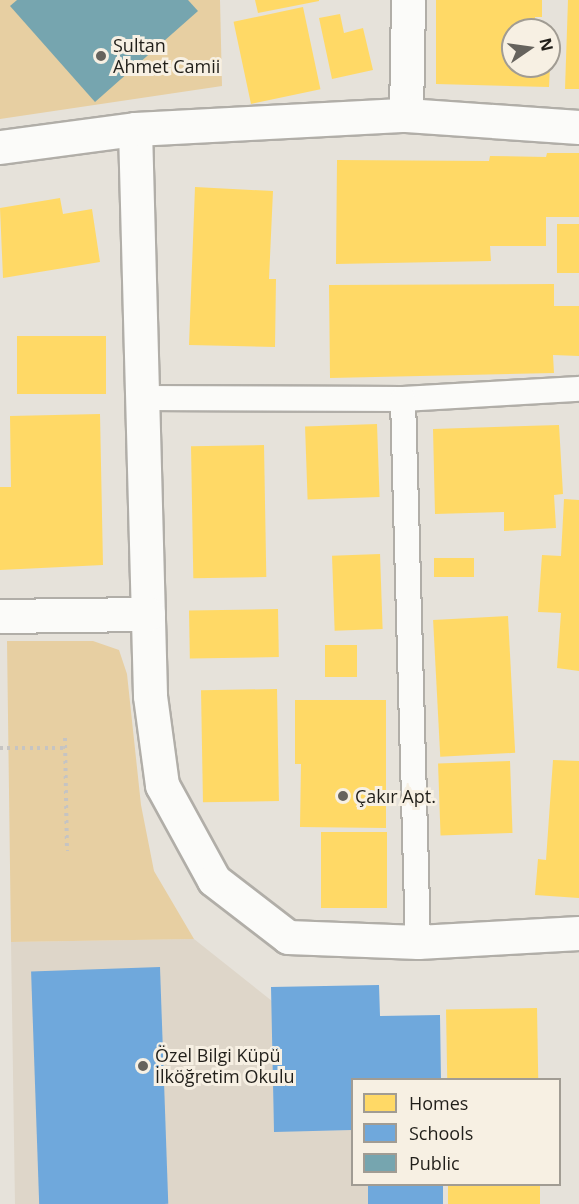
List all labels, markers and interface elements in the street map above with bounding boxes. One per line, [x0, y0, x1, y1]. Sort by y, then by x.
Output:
north arrow [501, 18, 561, 78]
place label: Sultan Ahmet Camii [113, 35, 220, 78]
text: N [534, 36, 559, 53]
marker: Sultan Ahmet Camii [94, 49, 108, 63]
place label: Çakır Apt. [355, 785, 436, 807]
marker: Çakır Apt. [336, 789, 350, 803]
place label: Özel Bilgi Küpü İlköğretim Okulu [155, 1045, 294, 1088]
marker: Özel Bilgi Küpü İlköğretim Okulu [136, 1059, 150, 1073]
legend [351, 1078, 561, 1186]
text: Homes [409, 1091, 468, 1115]
text: Schools [409, 1121, 473, 1145]
text: Public [409, 1151, 460, 1175]

